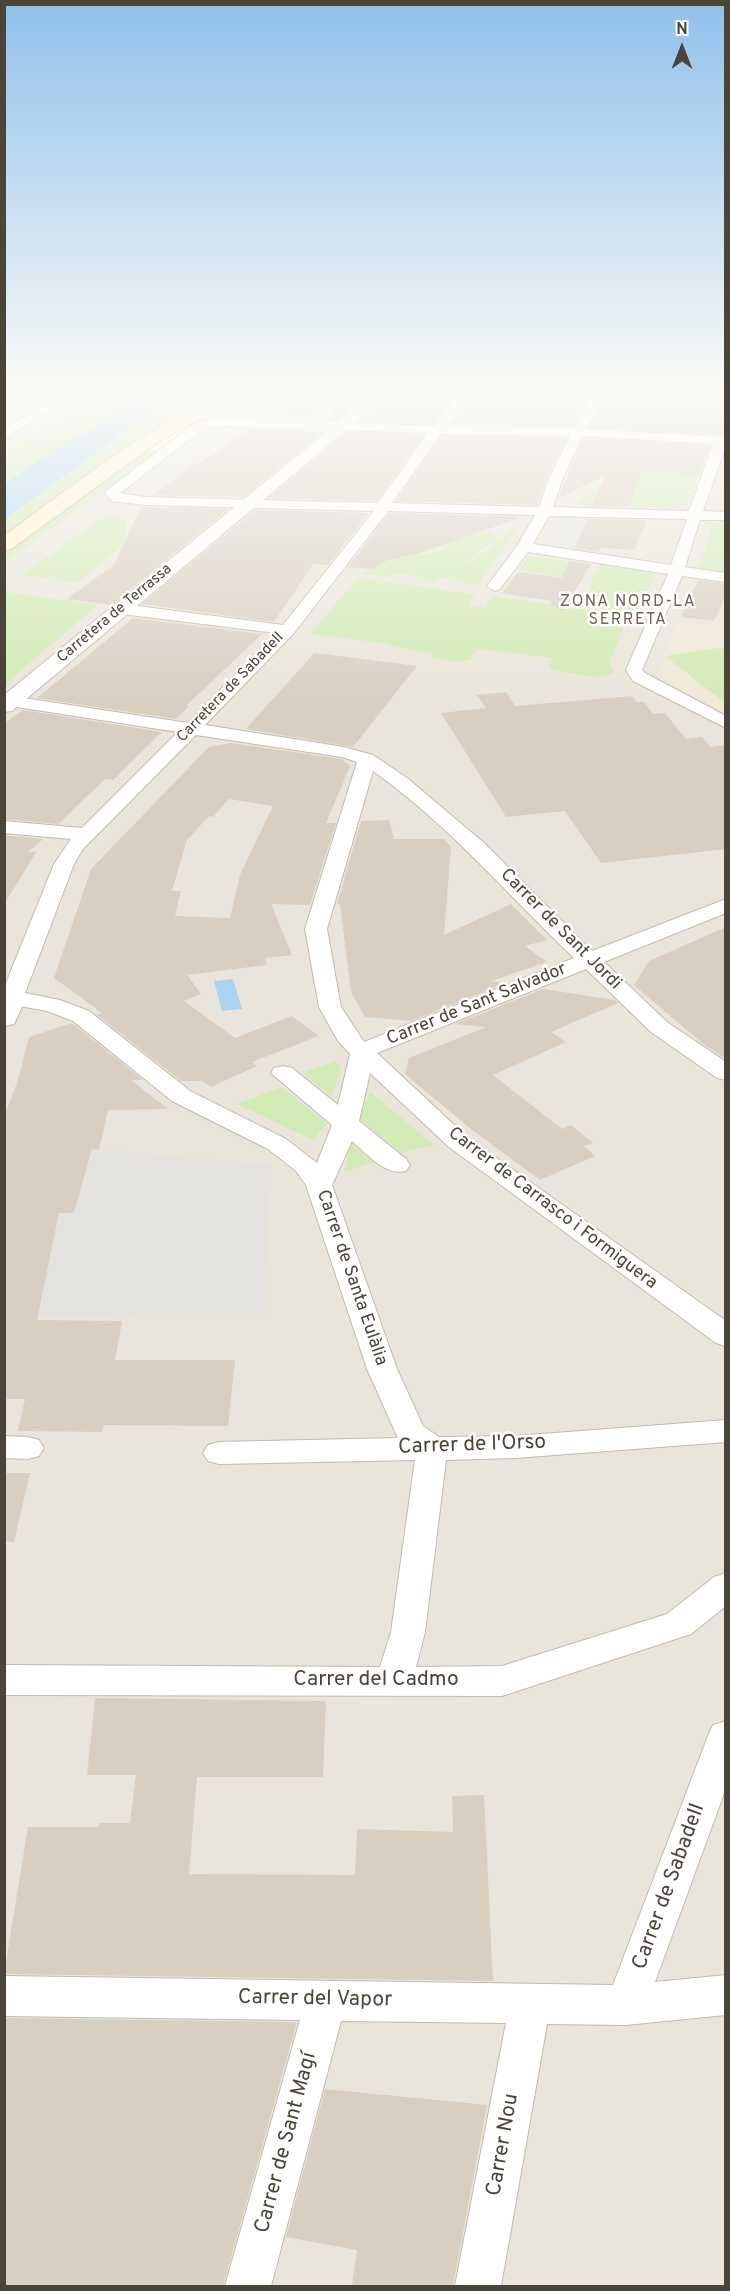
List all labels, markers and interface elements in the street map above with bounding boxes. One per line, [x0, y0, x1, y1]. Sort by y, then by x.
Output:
north arrow [652, 18, 712, 78]
text: N [676, 20, 688, 40]
street label: Carretera de Terrassa [54, 561, 176, 667]
district label: ZONA NORD-LA SERRETA [560, 593, 696, 631]
street label: Carretera de Sabadell [174, 629, 288, 747]
street label: Carrer de Sant Jordi [495, 865, 625, 995]
street label: Carrer de Sant Salvador [384, 959, 570, 1051]
street label: Carrer de Carrasco i Formiguera [443, 1123, 661, 1295]
street label: Carrer de Santa Eulàlia [311, 1187, 391, 1369]
street label: Carrer de l'Orso [398, 1431, 546, 1461]
street label: Carrer del Cadmo [293, 1668, 459, 1694]
street label: Carrer de Sabadell [628, 1801, 712, 1973]
street label: Carrer del Vapor [238, 1986, 392, 2014]
street label: Carrer de Sant Magí [251, 2050, 323, 2236]
street label: Carrer Nou [483, 2092, 525, 2198]

